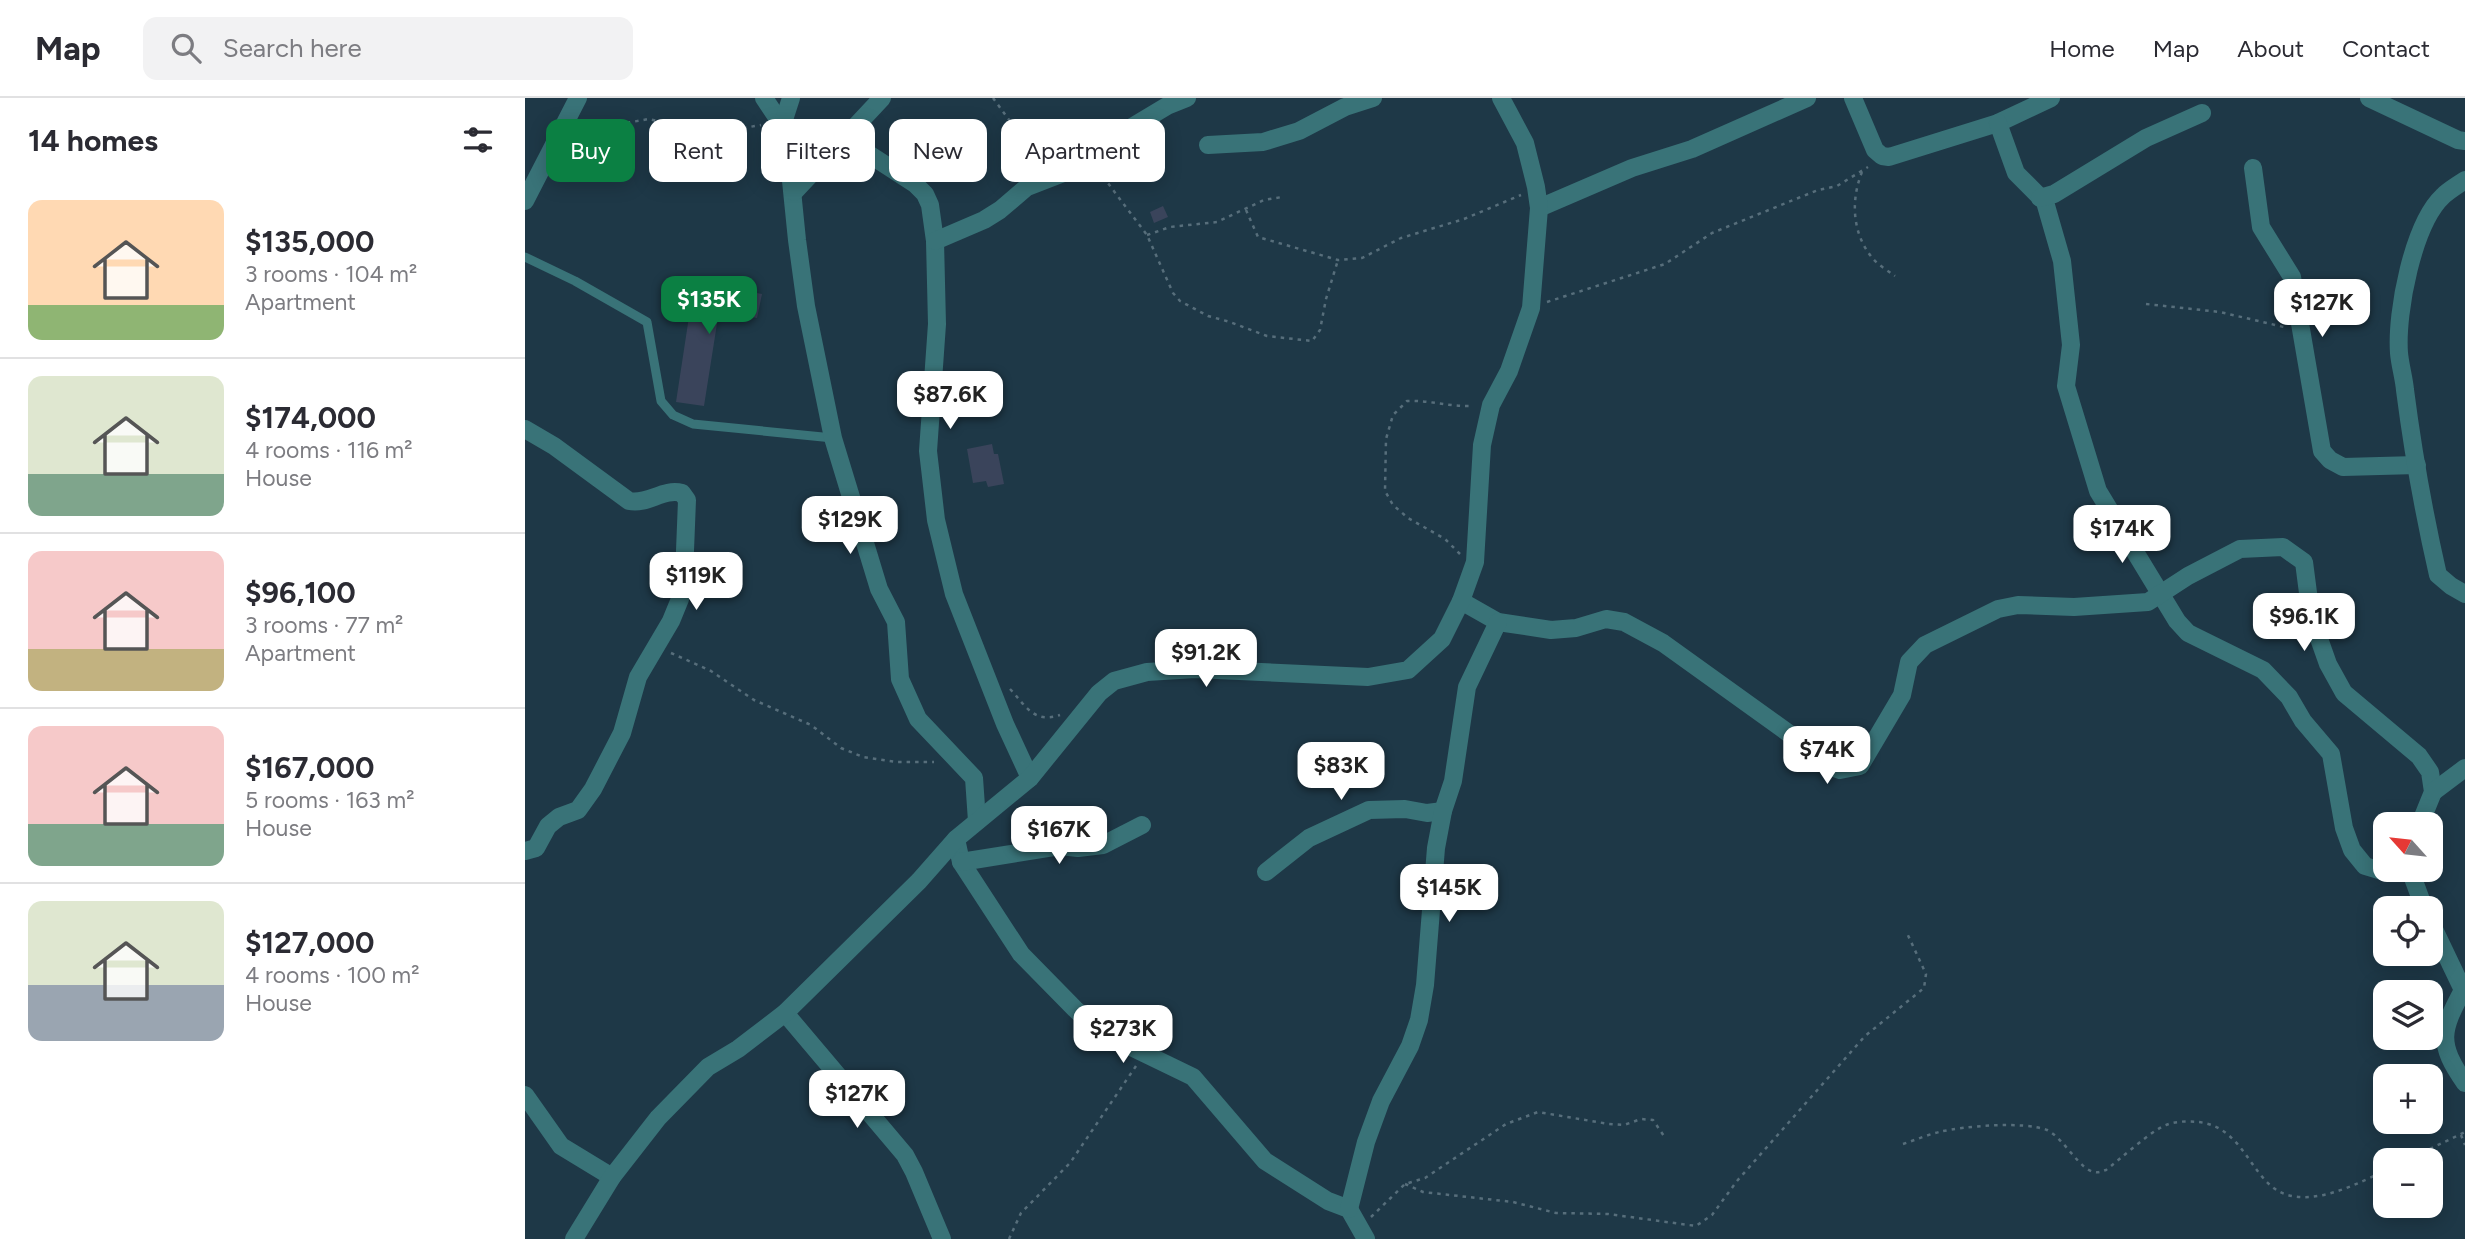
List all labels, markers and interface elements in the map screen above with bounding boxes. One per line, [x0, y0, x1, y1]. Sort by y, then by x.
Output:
search box [143, 17, 633, 80]
text: Map [35, 29, 101, 68]
icon: search [167, 29, 205, 67]
text: Search here [223, 32, 362, 64]
text: Home [2049, 34, 2115, 63]
text: Map [2153, 34, 2199, 63]
text: About [2237, 34, 2304, 63]
text: Contact [2342, 34, 2430, 63]
chip: Buy [546, 119, 635, 182]
chip: Rent [649, 119, 747, 182]
chip: Filters [761, 119, 875, 182]
chip: New [889, 119, 987, 182]
chip: Apartment [1001, 119, 1165, 182]
icon: filters [459, 121, 497, 159]
text: 14 homes [28, 122, 158, 159]
text: $135,000 [245, 223, 374, 260]
icon: home [84, 228, 168, 312]
text: 3 rooms · 104 m² [245, 260, 417, 288]
pin: $135K [660, 276, 758, 336]
pin: $127K [2273, 280, 2371, 339]
text: $135K [677, 285, 741, 313]
text: Apartment [245, 288, 356, 316]
text: $127K [2290, 288, 2354, 316]
pin: $87.6K [893, 372, 1007, 431]
text: $87.6K [913, 380, 987, 408]
text: $174,000 [245, 399, 376, 436]
icon: home [84, 404, 168, 488]
text: 4 rooms · 116 m² [245, 436, 413, 464]
text: House [245, 464, 312, 492]
pin: $129K [801, 496, 899, 556]
text: $129K [818, 505, 882, 533]
pin: $174K [2073, 505, 2171, 565]
text: $174K [2089, 514, 2155, 542]
pin: $119K [647, 552, 745, 612]
text: $119K [666, 561, 726, 589]
text: $96,100 [245, 574, 356, 611]
icon: home [84, 579, 168, 663]
pin: $96.1K [2247, 594, 2361, 653]
text: $96.1K [2269, 602, 2339, 630]
text: 3 rooms · 77 m² [245, 611, 403, 639]
pin: $91.2K [1149, 630, 1263, 689]
text: $91.2K [1171, 638, 1241, 666]
text: Apartment [245, 639, 356, 667]
pin: $74K [1786, 726, 1868, 786]
text: $74K [1799, 735, 1855, 763]
pin: $83K [1300, 742, 1382, 802]
text: $167,000 [245, 749, 374, 786]
text: $83K [1314, 751, 1368, 779]
icon: home [84, 754, 168, 838]
text: 5 rooms · 163 m² [245, 786, 414, 814]
pin: $167K [1010, 806, 1108, 866]
north arrow [2373, 812, 2443, 882]
map controls [2373, 812, 2443, 1218]
text: House [245, 814, 312, 842]
text: $167K [1027, 815, 1091, 843]
pin: $145K [1400, 864, 1498, 924]
text: $145K [1416, 873, 1482, 901]
button: locate [2373, 896, 2443, 966]
text: $127,000 [245, 924, 374, 961]
icon: home [84, 929, 168, 1013]
text: 4 rooms · 100 m² [245, 961, 419, 989]
button: layers [2373, 980, 2443, 1050]
text: House [245, 989, 312, 1017]
pin: $273K [1074, 1006, 1172, 1065]
text: $273K [1090, 1014, 1156, 1042]
button: + [2373, 1064, 2443, 1134]
pin: $127K [808, 1070, 906, 1130]
text: $127K [825, 1079, 889, 1107]
button: − [2373, 1148, 2443, 1218]

